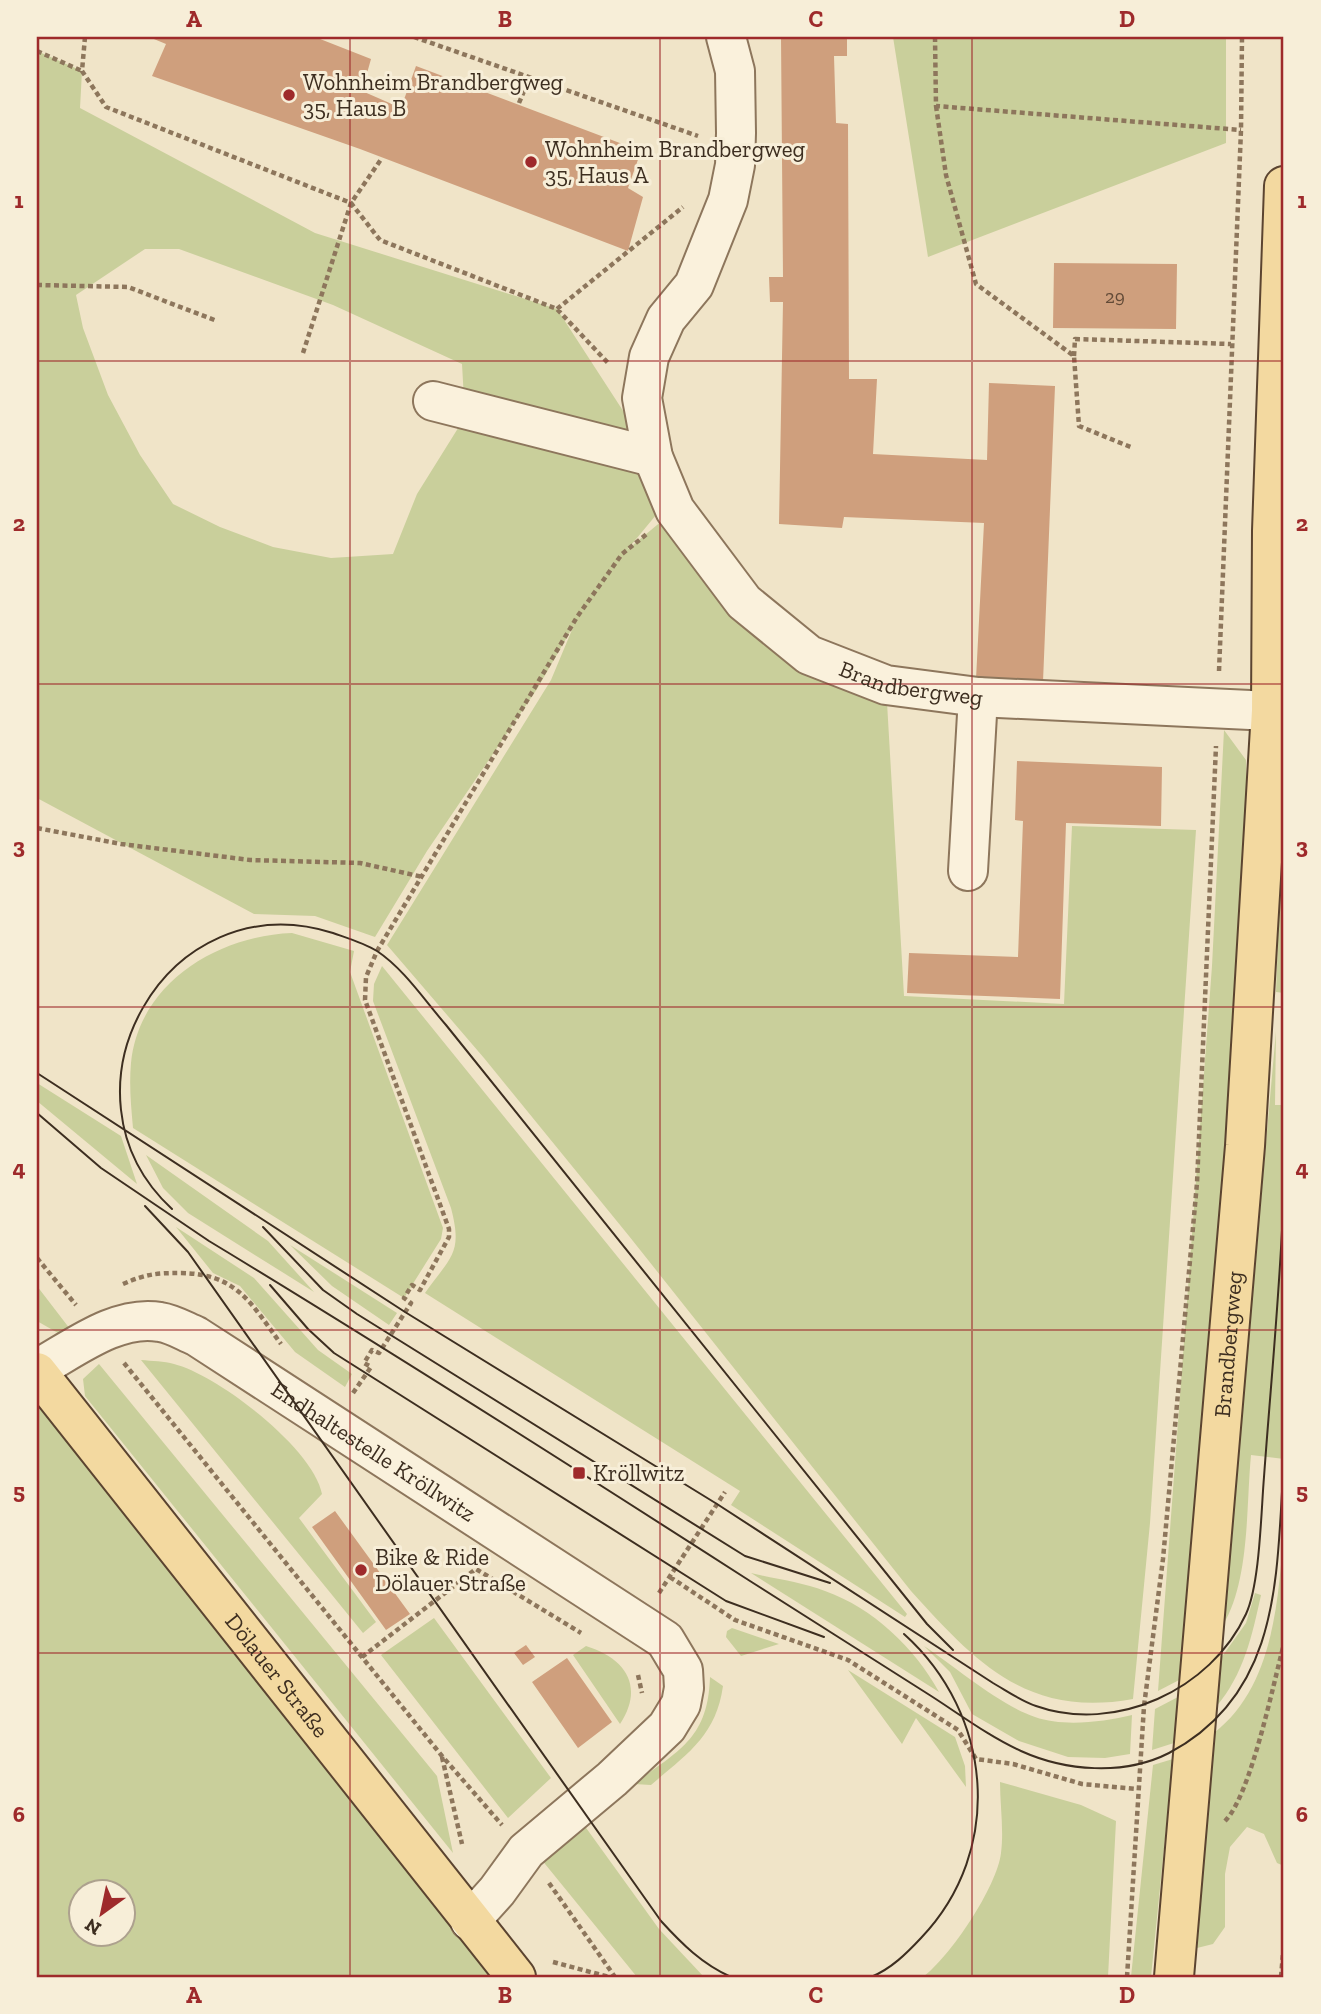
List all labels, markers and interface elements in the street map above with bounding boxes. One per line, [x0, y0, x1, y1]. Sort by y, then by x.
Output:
text: A [186, 5, 202, 33]
text: B [498, 5, 512, 33]
text: C [809, 5, 823, 33]
text: D [1119, 5, 1135, 33]
place label: Wohnheim Brandbergweg 35, Haus B [303, 68, 563, 122]
marker: Wohnheim Brandbergweg 35, Haus B [281, 87, 297, 103]
place label: Wohnheim Brandbergweg 35, Haus A [545, 135, 805, 189]
marker: Wohnheim Brandbergweg 35, Haus A [523, 154, 539, 170]
text: 1 [14, 186, 24, 214]
text: 1 [1297, 186, 1307, 214]
house number: 29 [1105, 285, 1125, 308]
text: 2 [13, 509, 25, 537]
text: 2 [1296, 509, 1308, 537]
street label: Brandbergweg [835, 654, 985, 712]
text: 3 [13, 832, 25, 860]
text: 3 [1296, 832, 1308, 860]
text: 4 [12, 1154, 26, 1182]
text: 4 [1295, 1154, 1309, 1182]
street label: Brandbergweg [1208, 1270, 1248, 1419]
street label: Endhaltestelle Kröllwitz [266, 1375, 482, 1528]
place label: Kröllwitz [593, 1459, 685, 1487]
marker: Kröllwitz [571, 1465, 587, 1481]
text: 5 [13, 1477, 25, 1505]
text: 5 [1296, 1477, 1308, 1505]
place label: Bike & Ride Dölauer Straße [375, 1543, 526, 1597]
marker: Bike & Ride Dölauer Straße [353, 1562, 369, 1578]
street label: Dölauer Straße [219, 1608, 335, 1743]
text: 6 [13, 1800, 25, 1828]
text: 6 [1296, 1800, 1308, 1828]
north arrow [66, 1878, 136, 1948]
text: N [81, 1913, 105, 1940]
text: A [186, 1981, 202, 2009]
text: B [498, 1981, 512, 2009]
text: C [809, 1981, 823, 2009]
text: D [1119, 1981, 1135, 2009]

